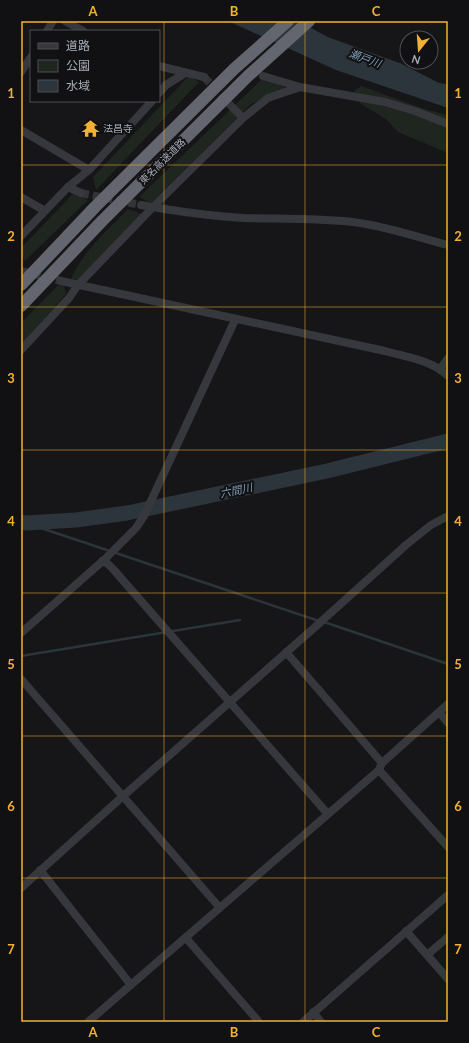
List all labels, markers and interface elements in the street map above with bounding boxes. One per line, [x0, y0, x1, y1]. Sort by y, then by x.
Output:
text: A [87, 3, 98, 19]
text: B [230, 3, 239, 19]
text: C [372, 3, 381, 19]
legend [30, 30, 160, 102]
north arrow [399, 30, 439, 70]
text: 道路 [66, 38, 90, 53]
water label: 瀬戸川 [347, 46, 384, 70]
text: N [410, 53, 422, 67]
text: 公園 [66, 58, 90, 73]
text: 水域 [66, 78, 90, 93]
text: 1 [7, 85, 15, 101]
text: 1 [454, 85, 462, 101]
temple icon: 法昌寺 [80, 118, 100, 138]
place label: 法昌寺 [103, 122, 133, 134]
street label: 東名高速道路 [137, 136, 187, 186]
text: 2 [7, 228, 15, 244]
text: 2 [454, 228, 462, 244]
text: 3 [7, 370, 15, 386]
text: 3 [454, 370, 462, 386]
water label: 六間川 [219, 480, 254, 500]
text: 4 [7, 513, 15, 529]
text: 4 [454, 513, 462, 529]
text: 5 [7, 656, 15, 672]
text: 5 [454, 656, 462, 672]
text: 6 [7, 798, 15, 814]
text: 6 [454, 798, 462, 814]
text: 7 [7, 941, 15, 957]
text: 7 [454, 941, 462, 957]
text: A [87, 1024, 98, 1040]
text: B [230, 1024, 239, 1040]
text: C [372, 1024, 381, 1040]

